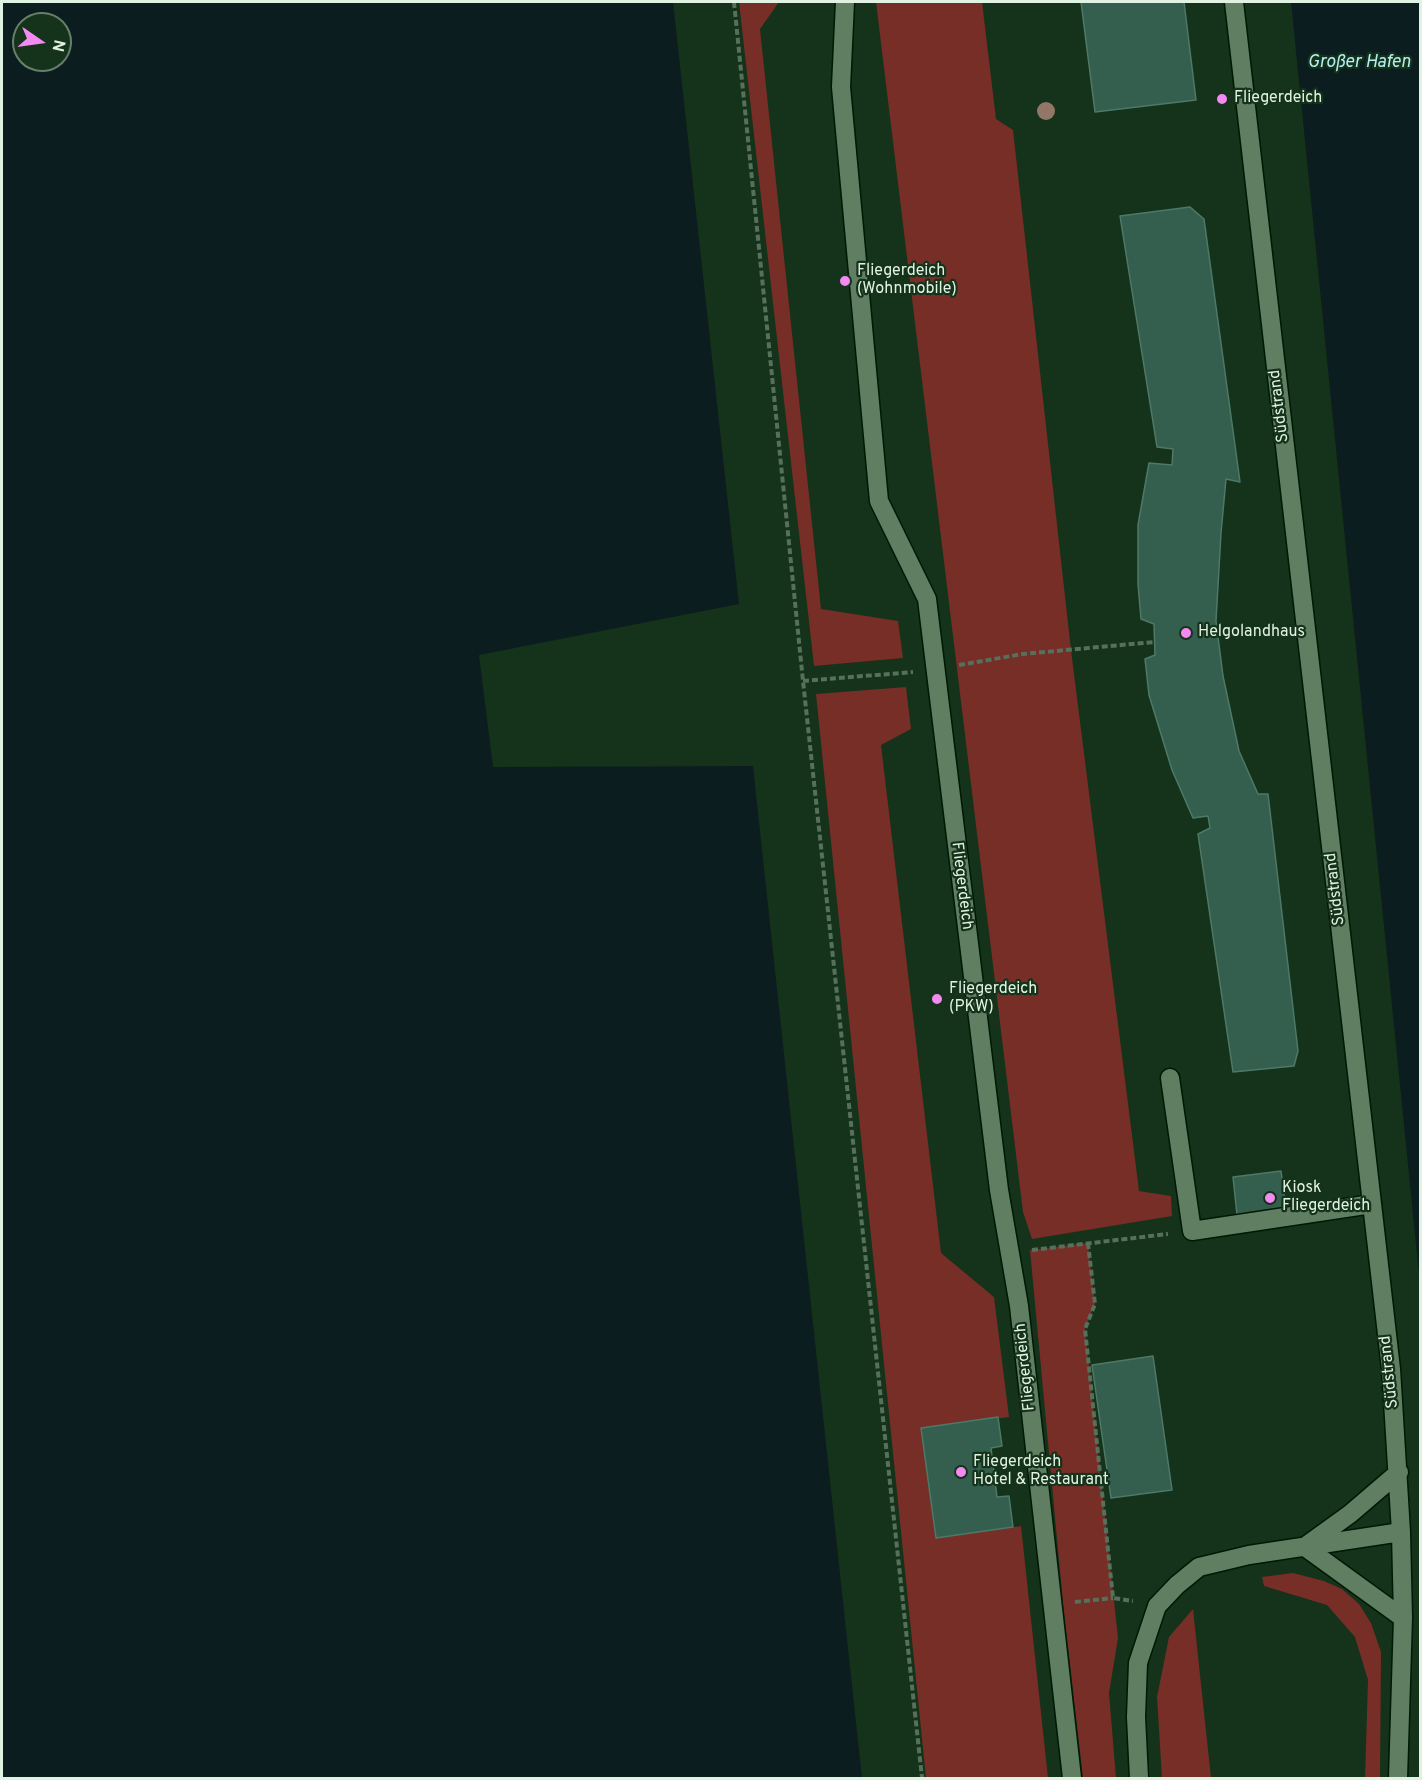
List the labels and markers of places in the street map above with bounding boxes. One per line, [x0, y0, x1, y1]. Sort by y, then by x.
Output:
place label: Fliegerdeich [1234, 89, 1322, 109]
marker: Fliegerdeich [1215, 92, 1229, 106]
place label: Fliegerdeich (Wohnmobile) [857, 262, 957, 300]
marker: Fliegerdeich (Wohnmobile) [838, 274, 852, 288]
place label: Helgolandhaus [1198, 623, 1305, 643]
marker: Helgolandhaus [1179, 626, 1193, 640]
place label: Fliegerdeich (PKW) [949, 980, 1037, 1018]
marker: Fliegerdeich (PKW) [930, 992, 944, 1006]
place label: Kiosk Fliegerdeich [1282, 1179, 1370, 1217]
marker: Kiosk Fliegerdeich [1263, 1191, 1277, 1205]
place label: Fliegerdeich Hotel & Restaurant [973, 1453, 1109, 1491]
marker: Fliegerdeich Hotel & Restaurant [954, 1465, 968, 1479]

